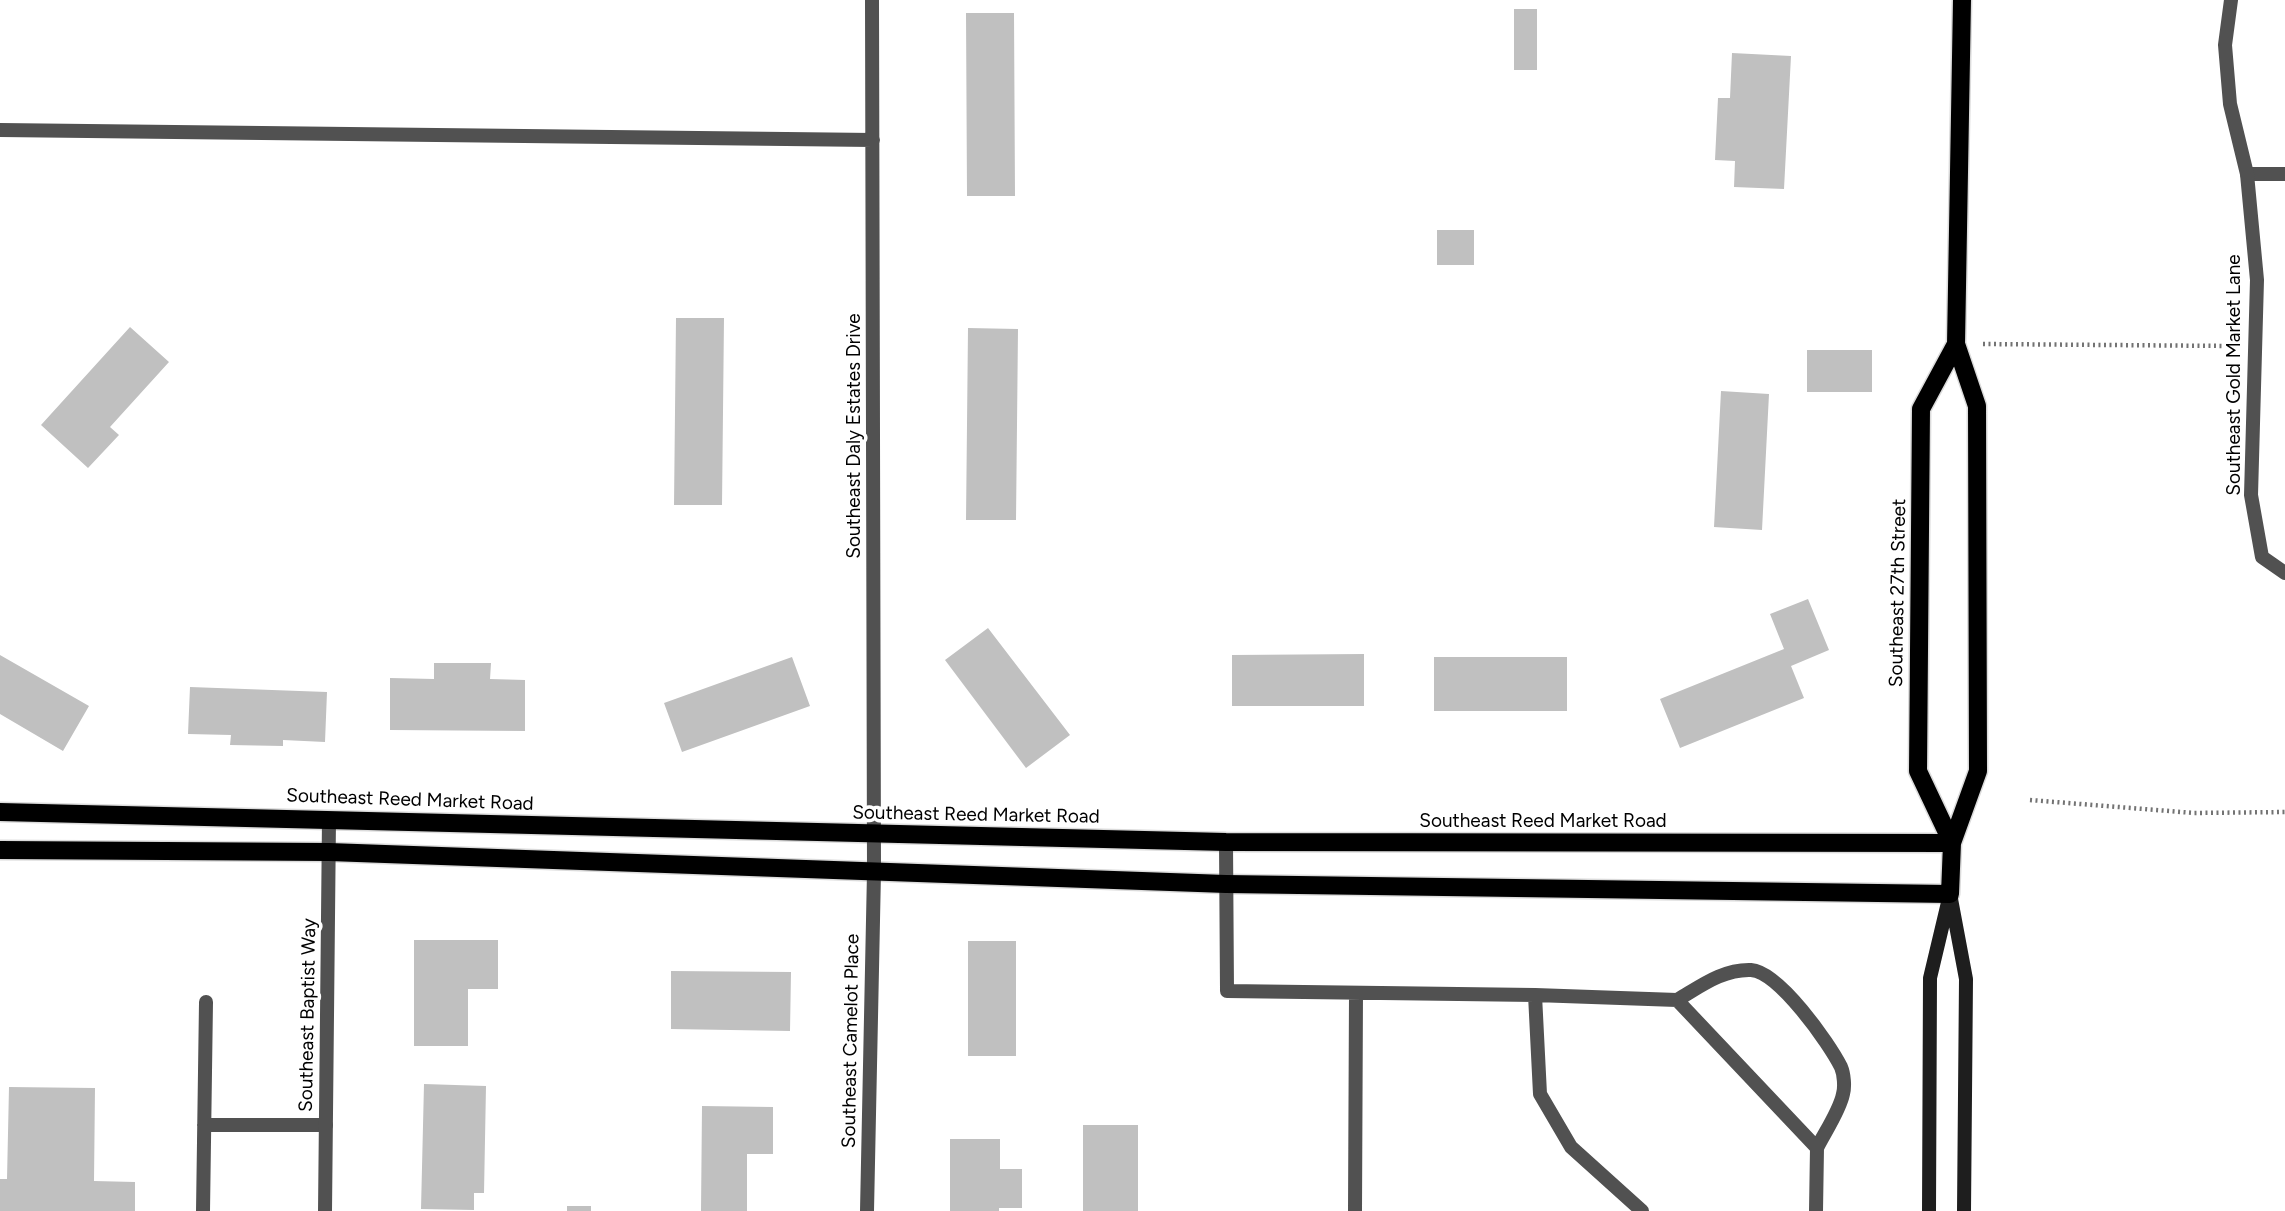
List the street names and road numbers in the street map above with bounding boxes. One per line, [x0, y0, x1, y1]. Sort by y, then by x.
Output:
street label: Southeast Gold Market Lane [2223, 254, 2245, 496]
street label: Southeast Daly Estates Drive [843, 313, 865, 559]
street label: Southeast 27th Street [1885, 499, 1911, 687]
street label: Southeast Reed Market Road [286, 784, 534, 816]
street label: Southeast Reed Market Road [852, 801, 1100, 829]
street label: Southeast Reed Market Road [1419, 810, 1667, 832]
street label: Southeast Baptist Way [295, 918, 321, 1112]
street label: Southeast Camelot Place [838, 934, 864, 1148]

